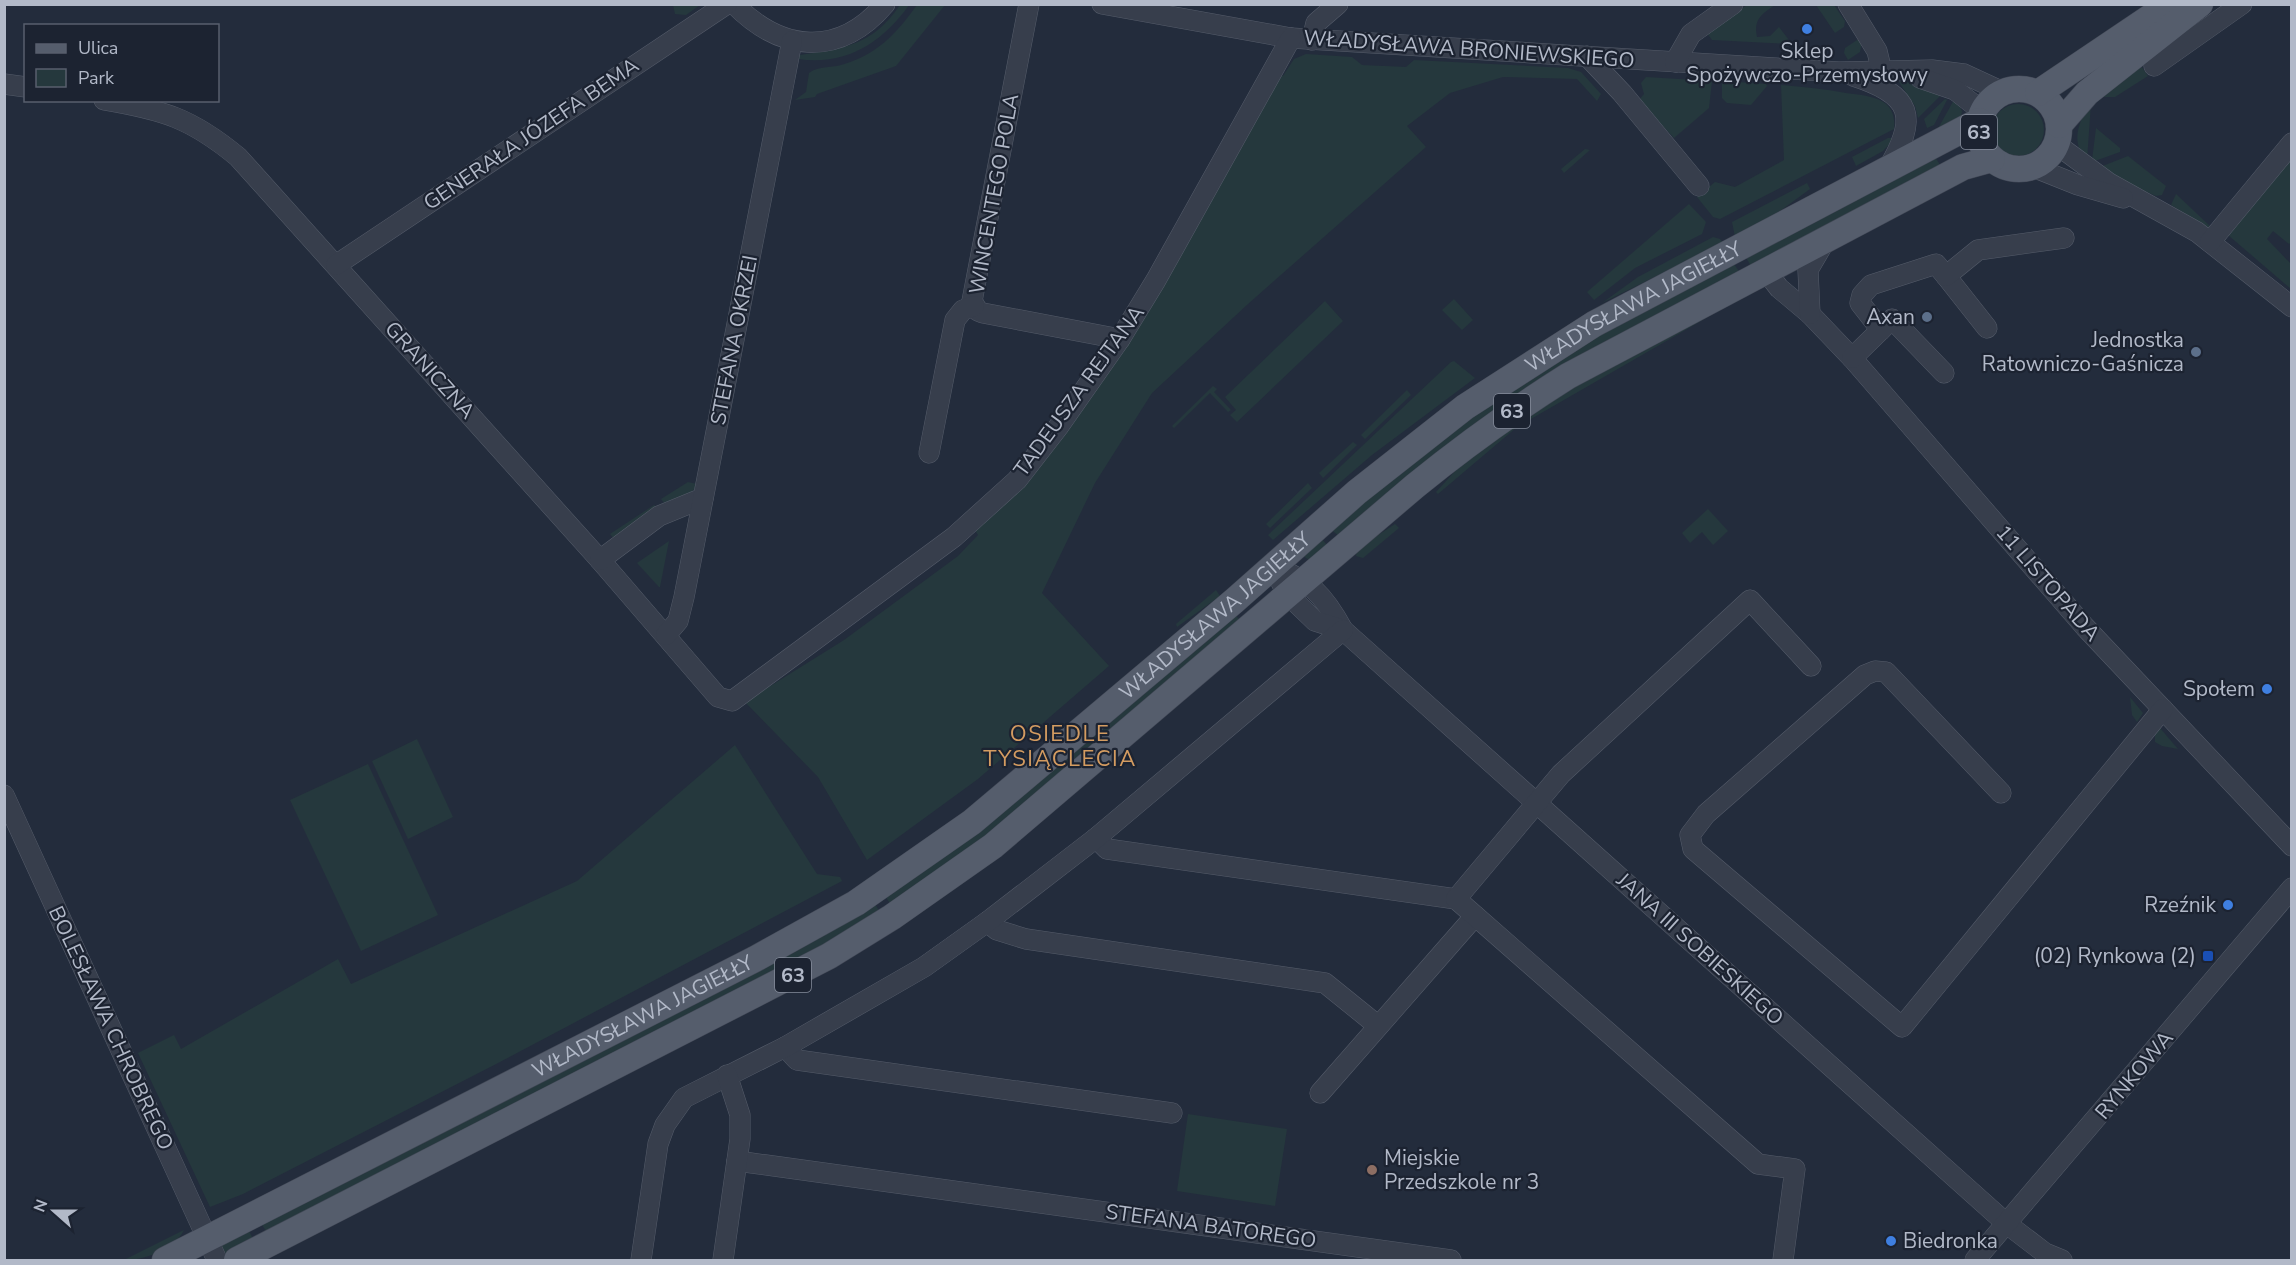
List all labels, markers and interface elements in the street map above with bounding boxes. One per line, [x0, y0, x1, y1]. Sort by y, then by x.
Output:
marker: Sklep Spożywczo-Przemysłowy [1800, 22, 1814, 36]
street label: WŁADYSŁAWA BRONIEWSKIEGO [1302, 23, 1636, 75]
legend [24, 24, 219, 102]
text: Ulica [78, 36, 118, 60]
place label: Sklep Spożywczo-Przemysłowy [1686, 37, 1928, 89]
street label: GENERAŁA JÓZEFA BEMA [418, 51, 644, 217]
text: Park [78, 66, 115, 90]
street label: WINCENTEGO POLA [963, 92, 1025, 296]
road number: 63 [1961, 115, 1997, 149]
street label: WŁADYSŁAWA JAGIEŁŁY [1520, 234, 1747, 379]
street label: STEFANA OKRZEI [704, 253, 764, 427]
street label: TADEUSZA REJTANA [1007, 300, 1151, 482]
place label: Axan [1866, 303, 1915, 331]
marker: Axan [1920, 310, 1934, 324]
street label: GRANICZNA [379, 315, 481, 425]
place label: Jednostka Ratowniczo-Gaśnicza [1982, 326, 2184, 378]
marker: Jednostka Ratowniczo-Gaśnicza [2189, 345, 2203, 359]
road number: 63 [1494, 394, 1530, 428]
street label: 11 LISTOPADA [1990, 519, 2106, 647]
street label: WŁADYSŁAWA JAGIEŁŁY [1113, 525, 1317, 706]
place label: Społem [2183, 675, 2255, 703]
marker: Społem [2260, 682, 2274, 696]
district label: OSIEDLE TYSIĄCLECIA [983, 719, 1137, 774]
street label: JANA III SOBIESKIEGO [1610, 866, 1789, 1031]
place label: Rzeźnik [2144, 891, 2216, 919]
marker: Rzeźnik [2221, 898, 2235, 912]
street label: BOLESŁAWA CHROBREGO [42, 901, 180, 1155]
place label: (02) Rynkowa (2) [2034, 942, 2196, 970]
street label: WŁADYSŁAWA JAGIEŁŁY [527, 948, 758, 1084]
marker: (02) Rynkowa (2) [2201, 949, 2215, 963]
road number: 63 [775, 958, 811, 992]
street label: RYNKOWA [2089, 1025, 2179, 1125]
place label: Miejskie Przedszkole nr 3 [1384, 1144, 1539, 1196]
marker: Miejskie Przedszkole nr 3 [1365, 1163, 1379, 1177]
north arrow [24, 1181, 84, 1241]
text: N [29, 1196, 53, 1216]
street label: STEFANA BATOREGO [1104, 1197, 1318, 1255]
place label: Biedronka [1903, 1227, 1998, 1255]
marker: Biedronka [1884, 1234, 1898, 1248]

